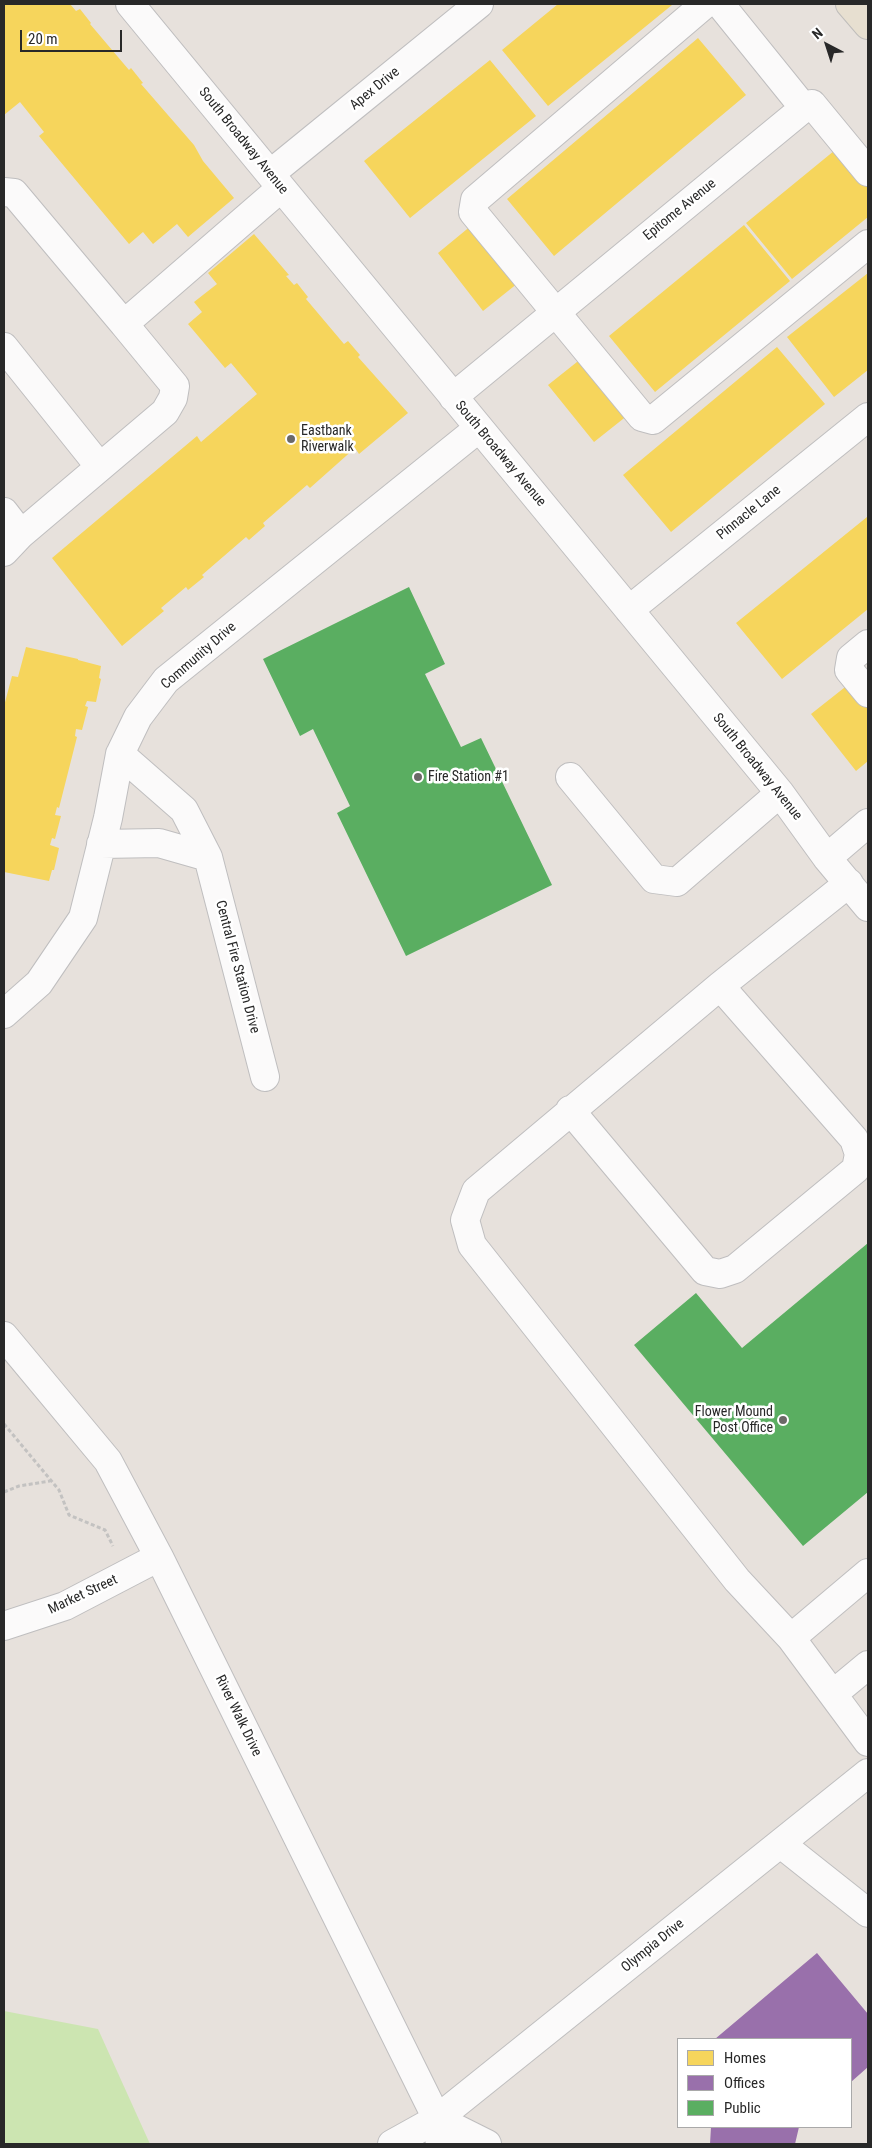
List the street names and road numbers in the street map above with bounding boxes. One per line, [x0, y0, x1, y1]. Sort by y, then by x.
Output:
street label: Apex Drive [347, 64, 403, 114]
street label: South Broadway Avenue [195, 84, 291, 198]
street label: Epitome Avenue [640, 176, 720, 244]
street label: South Broadway Avenue [451, 398, 549, 510]
street label: Pinnacle Lane [714, 482, 784, 544]
street label: Community Drive [158, 619, 240, 693]
street label: South Broadway Avenue [709, 710, 805, 824]
street label: Central Fire Station Drive [211, 899, 263, 1035]
street label: Market Street [46, 1572, 120, 1618]
street label: River Walk Drive [211, 1673, 265, 1759]
street label: Olympia Drive [618, 1916, 688, 1976]

